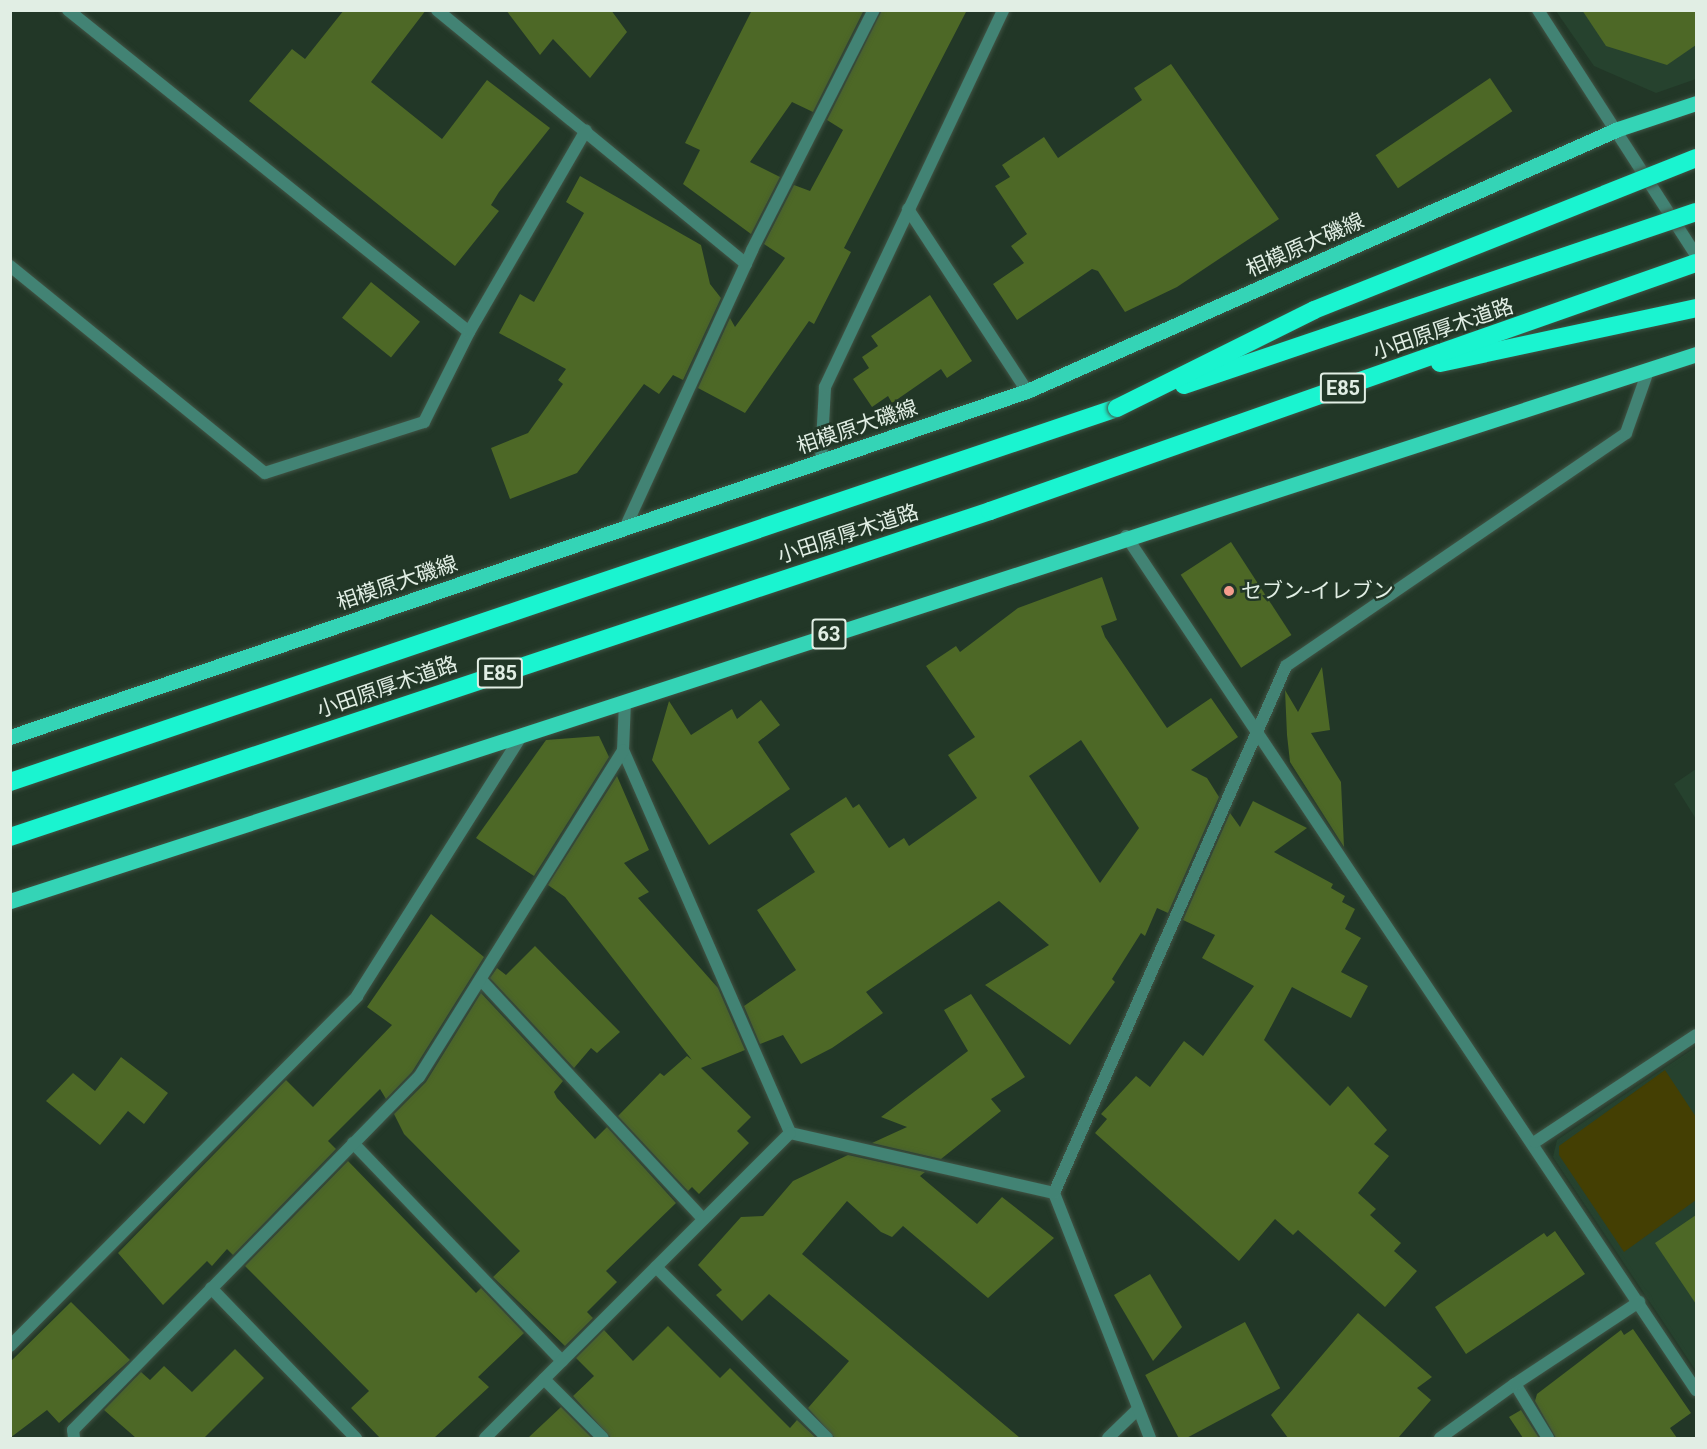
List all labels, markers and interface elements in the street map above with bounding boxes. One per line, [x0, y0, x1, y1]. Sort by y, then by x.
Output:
street label: 相模原大磯線 [1242, 208, 1368, 282]
street label: 小田原厚木道路 [1369, 293, 1517, 365]
road number: E85 [1319, 371, 1367, 405]
street label: 相模原大磯線 [793, 395, 921, 459]
street label: 小田原厚木道路 [774, 499, 922, 569]
street label: 相模原大磯線 [333, 551, 461, 615]
place label: セブン-イレブン [1241, 578, 1394, 604]
marker: セブン-イレブン [1222, 584, 1236, 598]
road number: 63 [811, 617, 847, 651]
street label: 小田原厚木道路 [313, 651, 461, 723]
road number: E85 [476, 656, 524, 690]

